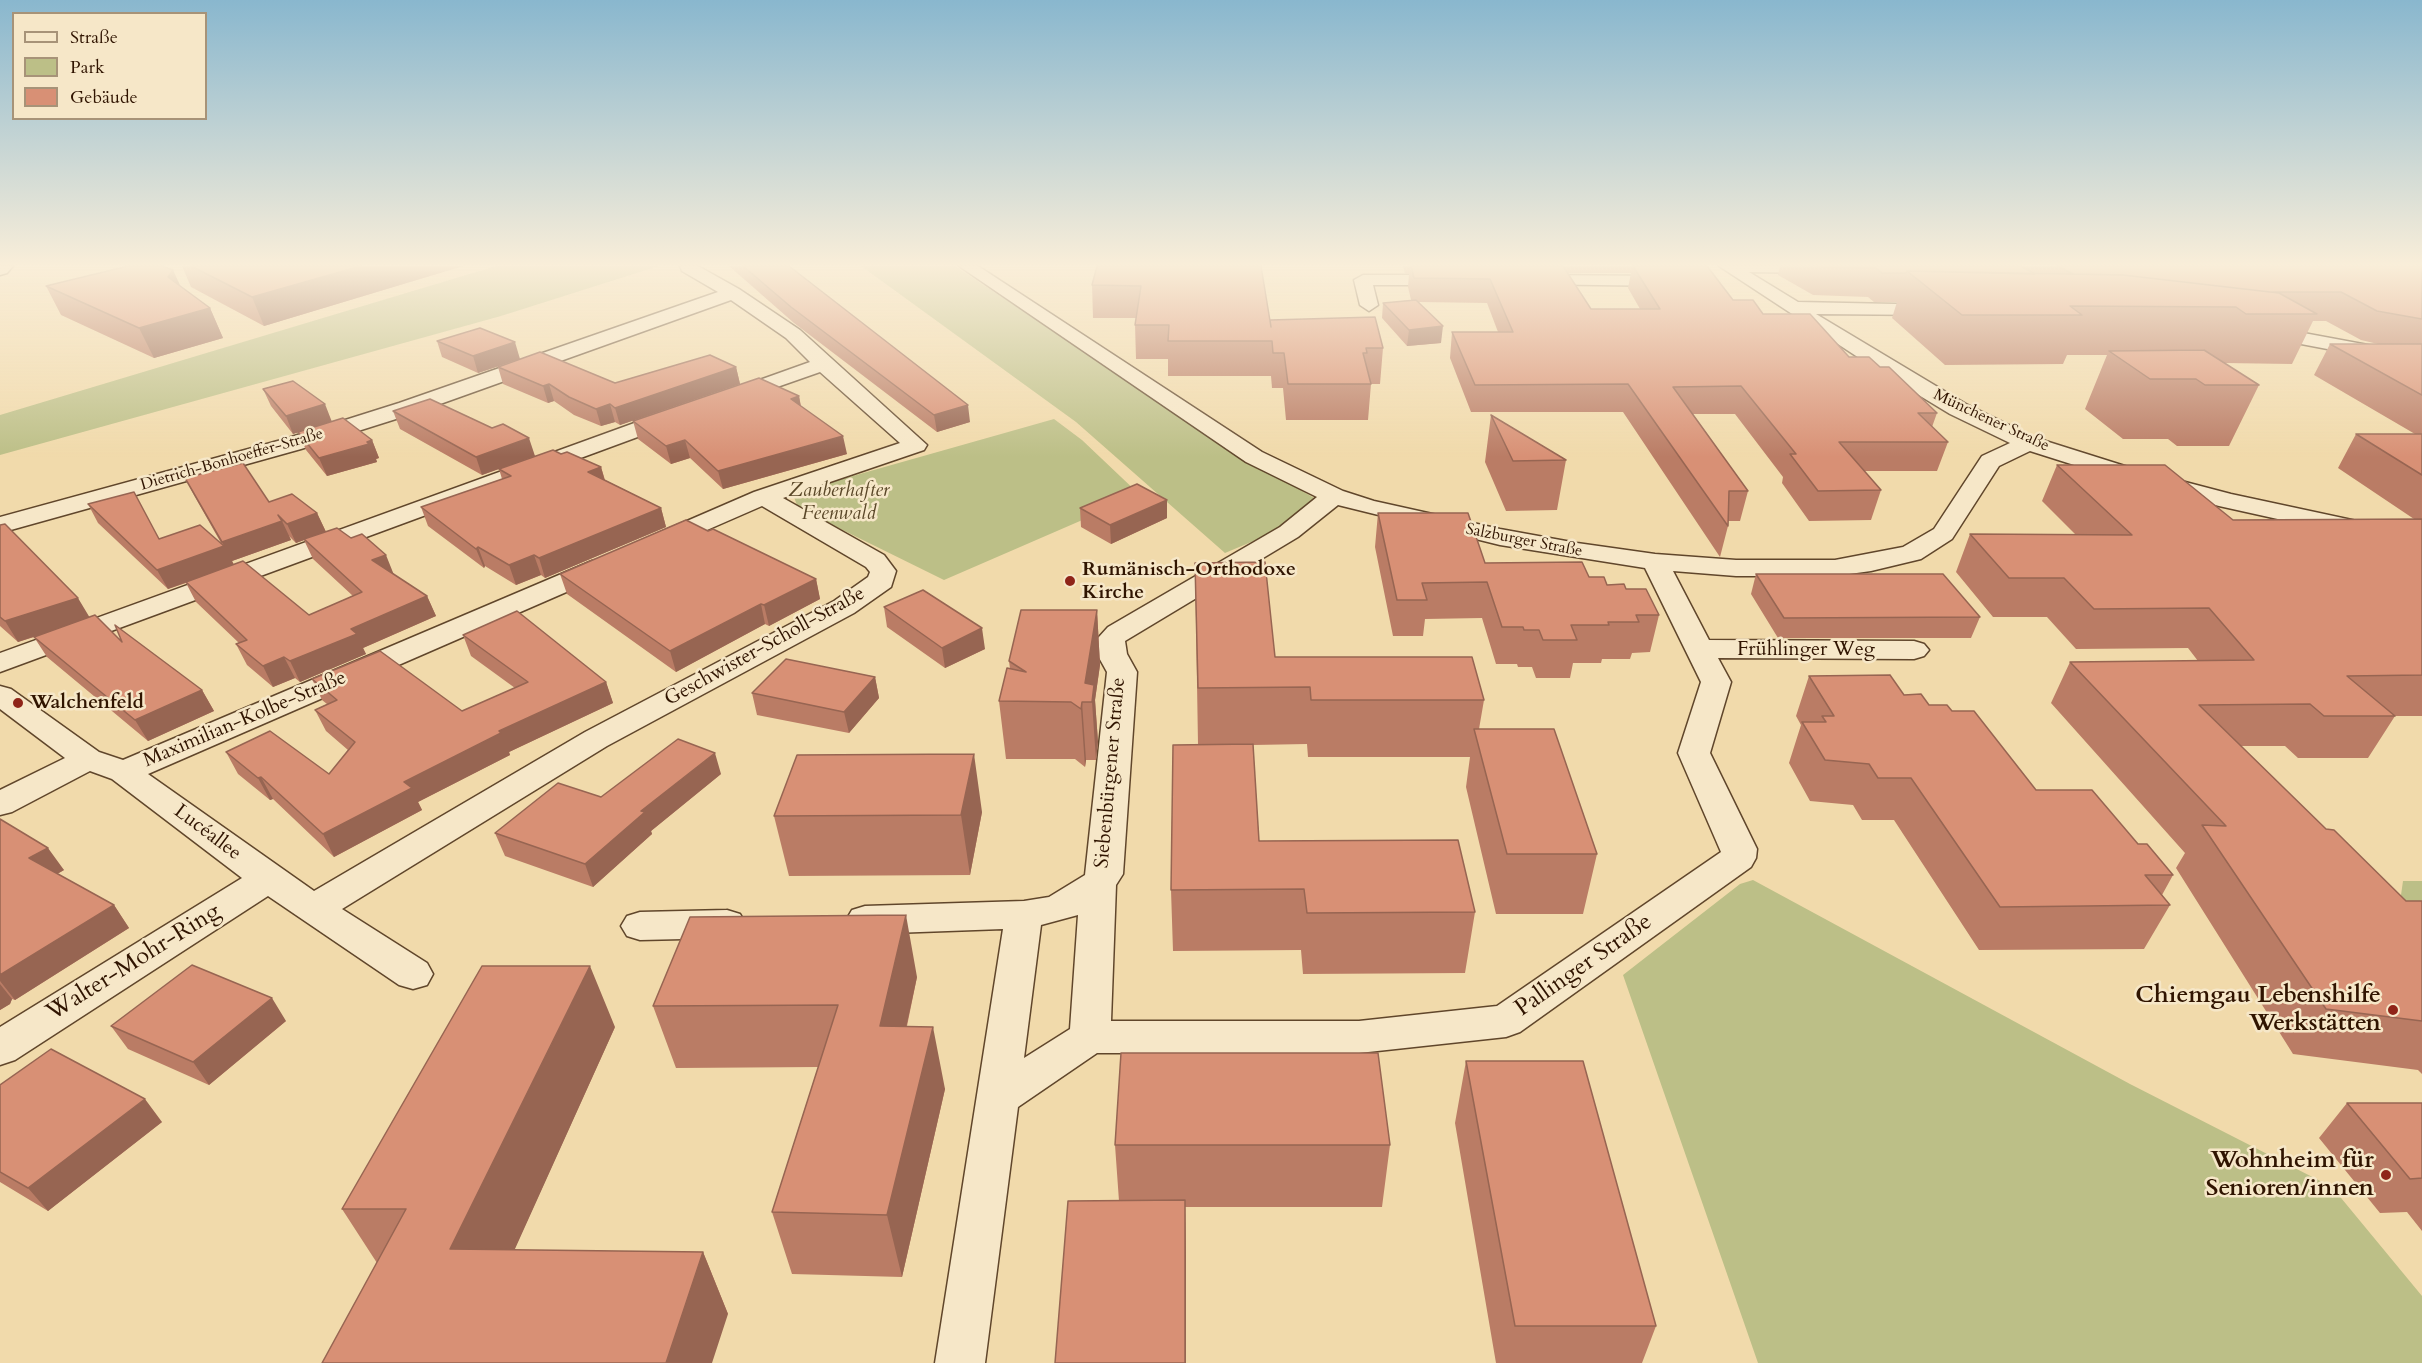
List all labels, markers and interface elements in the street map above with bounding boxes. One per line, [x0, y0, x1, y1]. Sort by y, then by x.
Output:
legend [12, 12, 207, 120]
text: Straße [70, 25, 118, 50]
text: Park [70, 55, 105, 80]
text: Gebäude [70, 85, 138, 110]
street label: Münchener Straße [1930, 386, 2052, 456]
street label: Dietrich-Bonhoeffer-Straße [138, 425, 326, 495]
park label: Zauberhafter Feenwald [788, 479, 890, 526]
street label: Salzburger Straße [1464, 520, 1584, 562]
place label: Rumänisch-Orthodoxe Kirche [1082, 558, 1296, 605]
marker: Rumänisch-Orthodoxe Kirche [1063, 574, 1077, 588]
street label: Geschwister-Scholl-Straße [661, 582, 869, 712]
street label: Frühlinger Weg [1737, 638, 1875, 662]
street label: Maximilian-Kolbe-Straße [140, 666, 350, 774]
street label: Siebenbürgener Straße [1091, 677, 1131, 869]
place label: Walchenfeld [30, 691, 144, 715]
marker: Walchenfeld [11, 696, 25, 710]
street label: Lucéallee [169, 800, 245, 866]
street label: Walter-Mohr-Ring [42, 898, 226, 1028]
street label: Pallinger Straße [1510, 908, 1658, 1024]
place label: Chiemgau Lebenshilfe Werkstätten [2135, 982, 2381, 1038]
marker: Chiemgau Lebenshilfe Werkstätten [2386, 1003, 2400, 1017]
place label: Wohnheim für Senioren/innen [2206, 1147, 2374, 1203]
marker: Wohnheim für Senioren/innen [2379, 1168, 2393, 1182]

